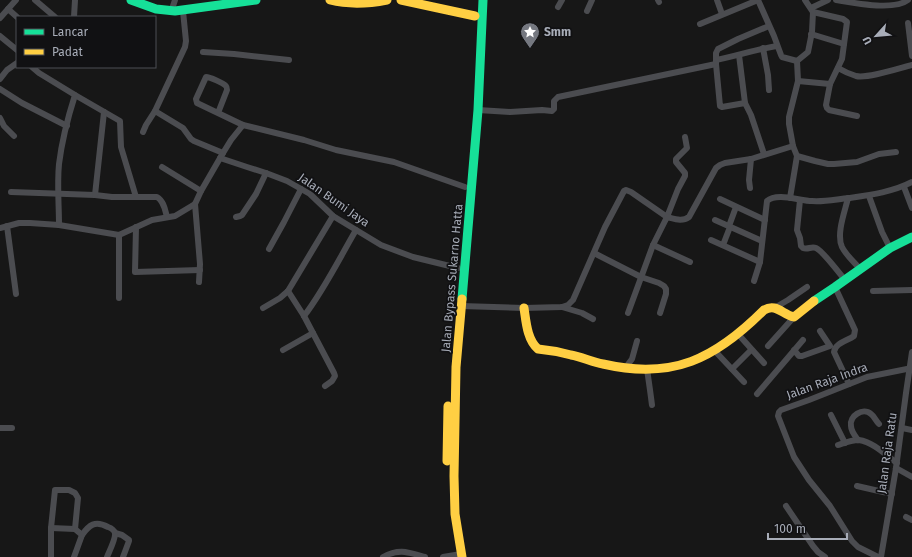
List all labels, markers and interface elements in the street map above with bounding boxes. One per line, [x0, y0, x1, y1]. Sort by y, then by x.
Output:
legend [16, 16, 156, 68]
north arrow [856, 16, 896, 56]
place icon: Smm [519, 21, 541, 49]
text: Lancar [52, 25, 89, 39]
place label: Smm [544, 25, 571, 39]
text: U [860, 34, 875, 46]
text: Padat [52, 45, 84, 59]
street label: Jalan Bumi Jaya [296, 170, 372, 230]
street label: Jalan Bypass Sukarno Hatta [439, 203, 465, 353]
street label: Jalan Raja Indra [784, 360, 870, 402]
street label: Jalan Raja Ratu [874, 411, 900, 495]
scale bar [768, 515, 847, 541]
text: 100 m [774, 522, 806, 536]

